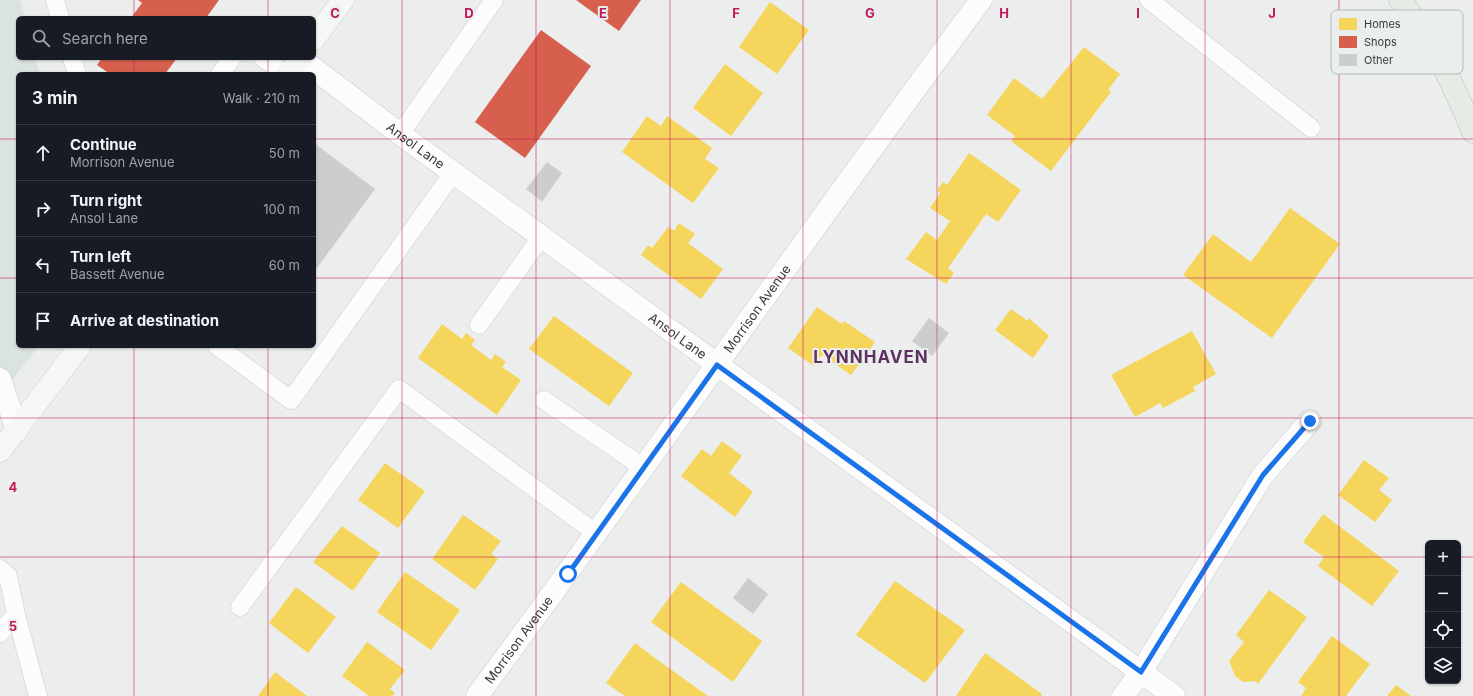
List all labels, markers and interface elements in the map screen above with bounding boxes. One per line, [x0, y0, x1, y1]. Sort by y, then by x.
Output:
text: C [330, 5, 340, 21]
text: D [464, 5, 474, 21]
text: E [599, 5, 607, 21]
text: F [732, 5, 740, 21]
text: G [865, 5, 875, 21]
text: H [999, 5, 1009, 21]
text: I [1136, 5, 1140, 21]
text: J [1268, 5, 1276, 21]
legend [1331, 10, 1463, 74]
search box [16, 16, 316, 60]
text: Homes [1364, 17, 1401, 31]
icon: search [30, 27, 52, 49]
text: Search here [62, 29, 148, 48]
text: Shops [1364, 35, 1397, 49]
text: Other [1364, 53, 1393, 67]
text: 3 min [32, 88, 78, 108]
text: Walk · 210 m [223, 90, 300, 106]
street label: Ansol Lane [383, 119, 448, 172]
text: Continue [70, 135, 137, 154]
icon: ahead [32, 142, 54, 164]
text: 50 m [269, 145, 300, 161]
text: Morrison Avenue [70, 154, 175, 170]
text: Turn right [70, 191, 142, 210]
icon: right [32, 198, 54, 220]
text: 100 m [263, 201, 300, 217]
text: Ansol Lane [70, 210, 138, 226]
text: Turn left [70, 247, 131, 266]
icon: left [32, 254, 54, 276]
text: 60 m [269, 257, 300, 273]
street label: Morrison Avenue [720, 261, 794, 356]
text: Bassett Avenue [70, 266, 165, 282]
street label: Ansol Lane [646, 309, 710, 362]
icon: arrive [32, 310, 54, 332]
text: Arrive at destination [70, 311, 219, 330]
district label: LYNNHAVEN [813, 347, 929, 367]
route end [1301, 412, 1319, 430]
text: 4 [9, 479, 18, 495]
map controls [1425, 540, 1461, 684]
button: + [1425, 540, 1461, 576]
route start [559, 565, 577, 583]
button: − [1425, 576, 1461, 612]
street label: Morrison Avenue [481, 593, 556, 687]
button: locate [1425, 612, 1461, 648]
text: 5 [9, 618, 17, 634]
button: layers [1425, 648, 1461, 684]

